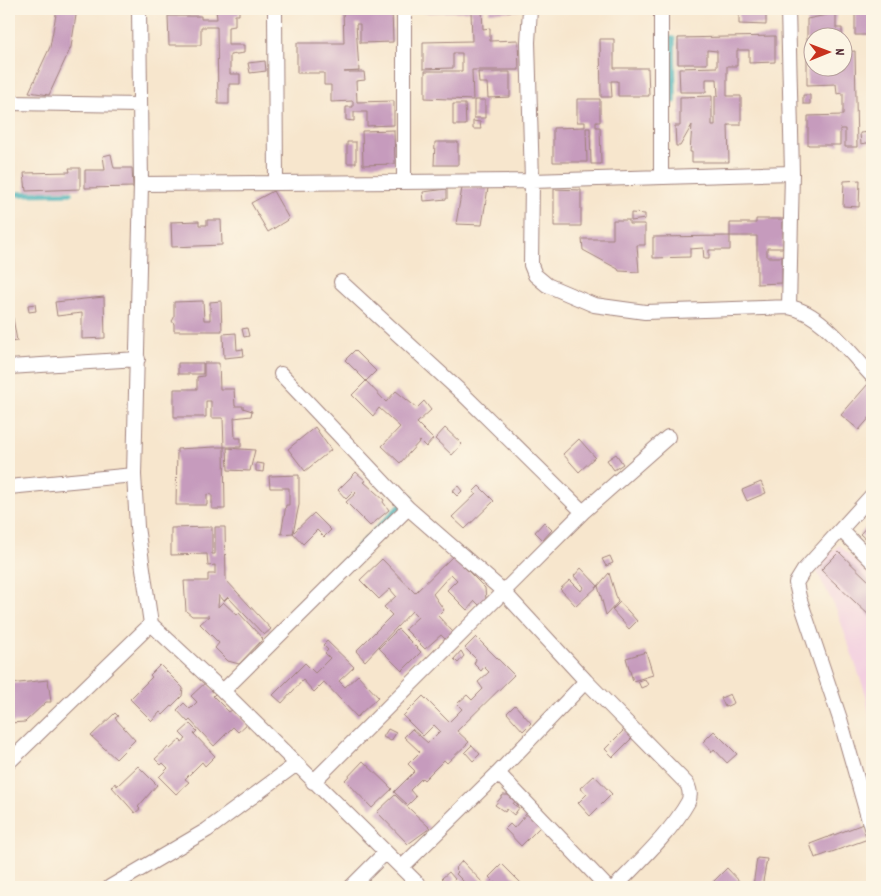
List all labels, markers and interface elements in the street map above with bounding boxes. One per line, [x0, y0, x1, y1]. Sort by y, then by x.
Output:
north arrow [804, 28, 854, 78]
text: N [829, 48, 849, 56]

